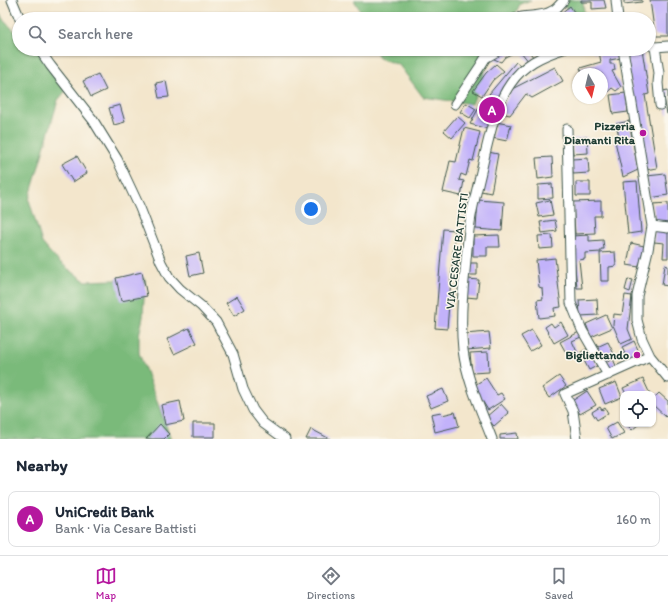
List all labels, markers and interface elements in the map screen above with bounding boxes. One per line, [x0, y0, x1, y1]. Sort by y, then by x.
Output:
search box [12, 12, 656, 56]
icon: search [26, 23, 48, 45]
text: Search here [58, 25, 133, 43]
north arrow [572, 68, 608, 104]
pin: A [479, 95, 505, 125]
place label: Pizzeria Diamanti Rita [564, 119, 636, 147]
marker: Pizzeria Diamanti Rita [638, 128, 648, 138]
street label: VIA CESARE BATTISTI [443, 192, 471, 310]
your location [301, 199, 321, 219]
place label: Bigliettando [565, 348, 629, 363]
marker: Bigliettando [632, 350, 642, 360]
map controls [620, 391, 656, 427]
button: locate [620, 391, 656, 427]
text: Nearby [16, 455, 68, 475]
text: UniCredit Bank [55, 503, 154, 521]
text: A [26, 512, 34, 527]
text: 160 m [616, 512, 651, 527]
text: Bank · Via Cesare Battisti [55, 521, 196, 536]
tab: Map [95, 565, 117, 602]
tab: Directions [307, 565, 355, 602]
tab: Saved [545, 565, 573, 602]

